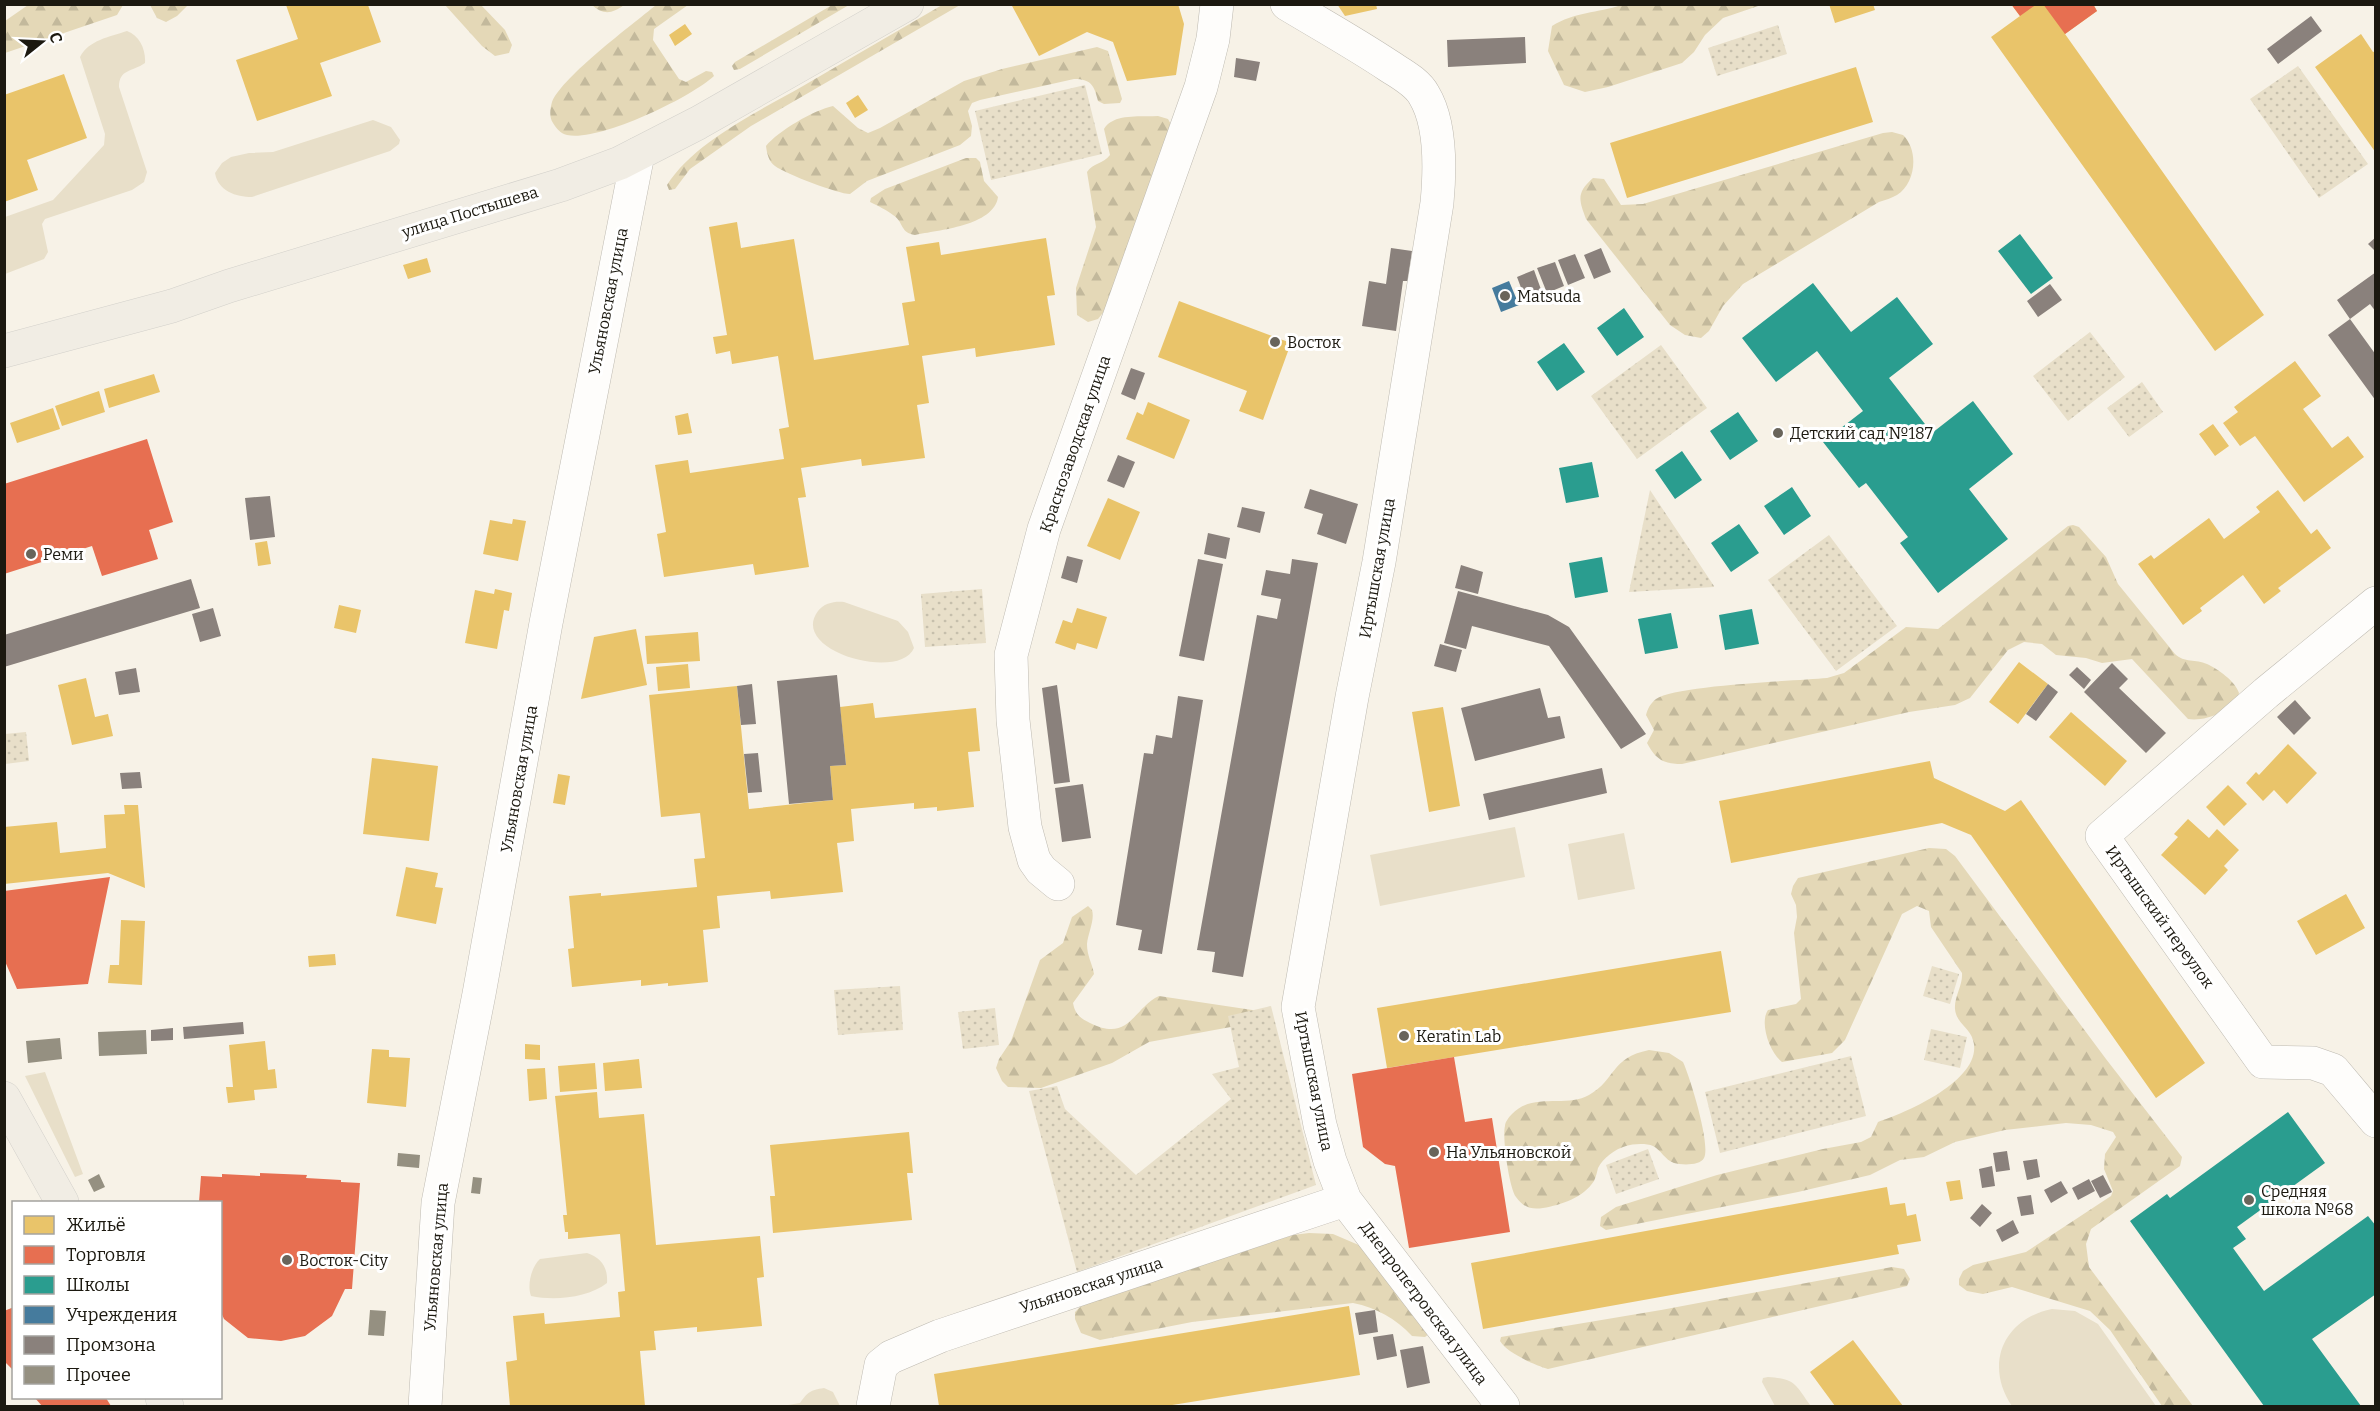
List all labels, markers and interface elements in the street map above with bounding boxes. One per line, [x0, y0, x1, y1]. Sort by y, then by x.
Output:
north arrow [12, 12, 72, 72]
text: С [45, 30, 66, 45]
street label: улица Постышева [399, 182, 541, 242]
street label: Ульяновская улица [584, 226, 632, 376]
place label: Matsuda [1517, 287, 1581, 306]
marker: Matsuda [1498, 289, 1512, 303]
place label: Восток [1287, 333, 1341, 352]
marker: Восток [1268, 335, 1282, 349]
street label: Краснозаводская улица [1036, 353, 1114, 535]
place label: Детский сад №187 [1790, 424, 1933, 443]
marker: Детский сад №187 [1771, 426, 1785, 440]
street label: Иртышская улица [1355, 496, 1399, 640]
place label: Реми [43, 545, 84, 564]
marker: Реми [24, 547, 38, 561]
street label: Ульяновская улица [497, 704, 541, 854]
street label: Иртышский переулок [2102, 842, 2218, 993]
street label: Иртышская улица [1291, 1009, 1337, 1153]
place label: Keratin Lab [1416, 1027, 1501, 1046]
marker: Keratin Lab [1397, 1029, 1411, 1043]
place label: На Ульяновской [1446, 1143, 1571, 1162]
marker: На Ульяновской [1427, 1145, 1441, 1159]
street label: Ульяновская улица [420, 1182, 452, 1332]
place label: Средняя школа №68 [2261, 1182, 2354, 1219]
marker: Средняя школа №68 [2242, 1193, 2256, 1207]
legend [12, 1201, 222, 1399]
text: Жильё [66, 1214, 126, 1236]
street label: Днепропетровская улица [1356, 1218, 1492, 1389]
text: Торговля [66, 1244, 146, 1266]
place label: Восток-City [299, 1251, 389, 1270]
marker: Восток-City [280, 1253, 294, 1267]
street label: Ульяновская улица [1017, 1253, 1165, 1317]
text: Школы [66, 1274, 130, 1296]
text: Учреждения [66, 1304, 177, 1326]
text: Промзона [66, 1334, 156, 1356]
text: Прочее [66, 1364, 131, 1386]

